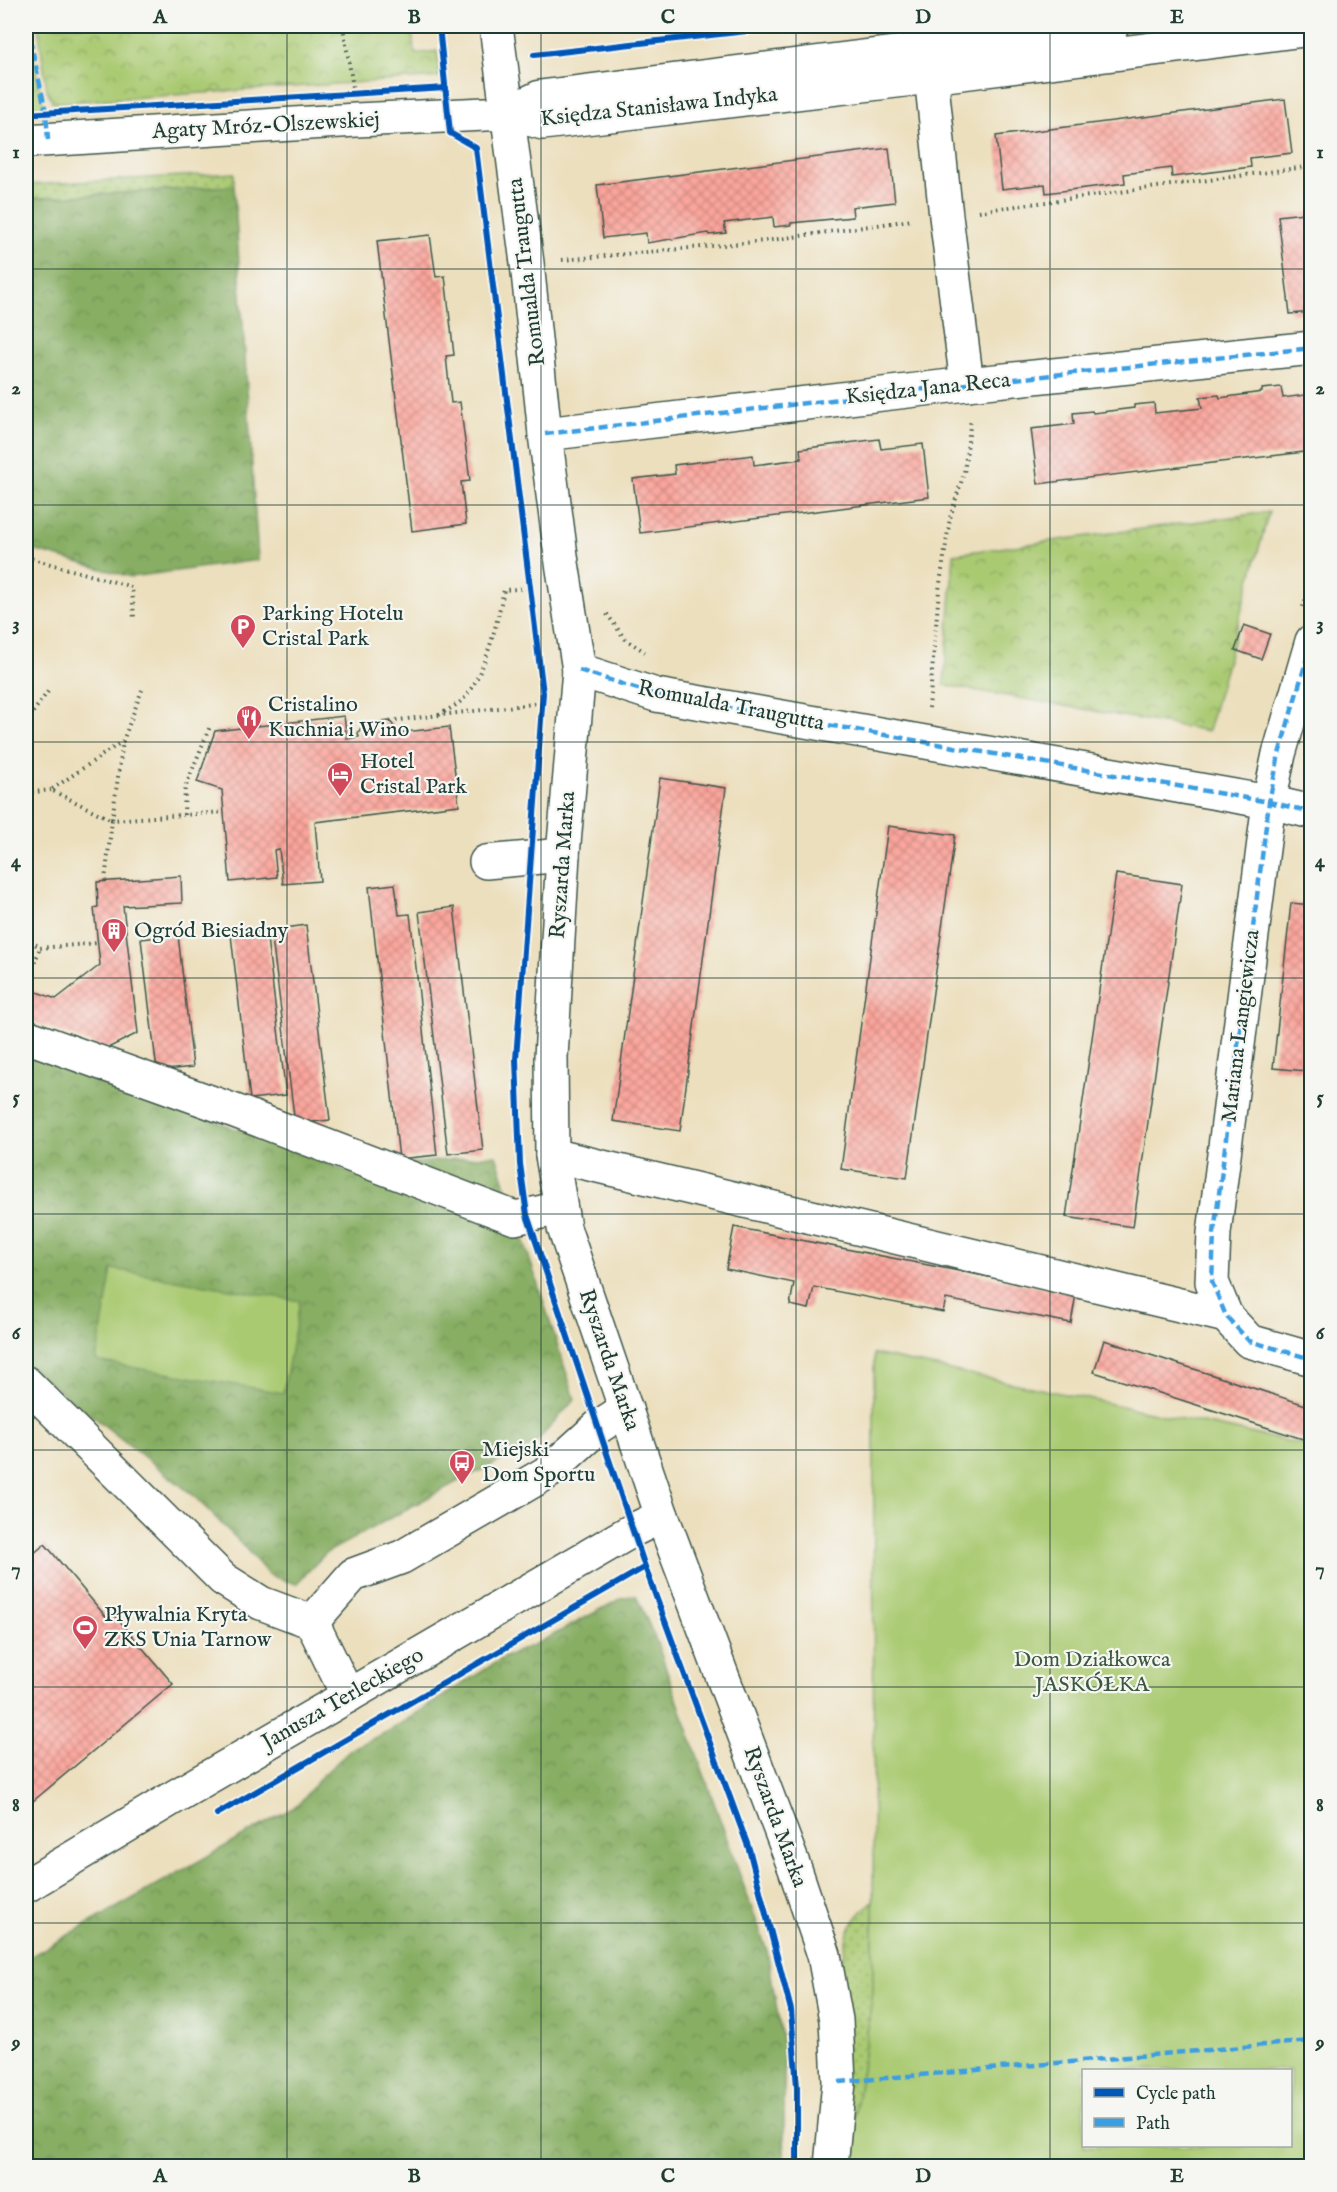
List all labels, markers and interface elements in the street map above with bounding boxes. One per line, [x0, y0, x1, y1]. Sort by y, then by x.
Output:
text: A [152, 5, 168, 30]
text: B [407, 5, 421, 30]
text: C [661, 5, 675, 30]
text: D [915, 5, 931, 30]
text: E [1170, 5, 1184, 30]
street label: Księdza Stanisława Indyka [539, 81, 779, 133]
street label: Agaty Mróz-Olszewskiej [150, 106, 381, 146]
text: 1 [12, 140, 20, 165]
text: 1 [1316, 140, 1324, 165]
street label: Romualda Traugutta [501, 176, 552, 368]
street label: Księdza Jana Reca [844, 366, 1012, 412]
text: 2 [11, 376, 21, 401]
text: 2 [1315, 376, 1325, 401]
place label: Parking Hotelu Cristal Park [262, 600, 404, 653]
text: 3 [12, 612, 20, 637]
parking icon: Parking Hotelu Cristal Park [228, 612, 258, 650]
text: 3 [1316, 612, 1324, 637]
street label: Romualda Traugutta [635, 674, 827, 738]
place label: Cristalino Kuchnia i Wino [268, 691, 410, 744]
restaurant icon: Cristalino Kuchnia i Wino [234, 703, 264, 741]
place label: Hotel Cristal Park [360, 748, 467, 801]
hotel icon: Hotel Cristal Park [325, 760, 355, 798]
street label: Ryszarda Marka [544, 790, 582, 940]
text: 4 [11, 849, 22, 874]
text: 4 [1315, 849, 1326, 874]
building icon: Ogród Biesiadny [99, 916, 129, 954]
place label: Ogród Biesiadny [134, 917, 288, 945]
street label: Mariana Langiewicza [1215, 928, 1267, 1124]
text: 5 [12, 1085, 20, 1110]
text: 5 [1316, 1085, 1324, 1110]
street label: Ryszarda Marka [572, 1286, 646, 1435]
text: 6 [12, 1321, 22, 1346]
text: 6 [1316, 1321, 1326, 1346]
place label: Miejski Dom Sportu [482, 1436, 595, 1489]
bus stop icon: Miejski Dom Sportu [447, 1448, 477, 1486]
text: 7 [11, 1557, 21, 1582]
text: 7 [1315, 1557, 1325, 1582]
place label: Pływalnia Kryta ZKS Unia Tarnow [104, 1601, 272, 1654]
sports icon: Pływalnia Kryta ZKS Unia Tarnow [70, 1613, 100, 1651]
street label: Janusza Terleckiego [254, 1641, 429, 1758]
park label: Dom Działkowca JASKÓŁKA [1013, 1646, 1171, 1699]
street label: Ryszarda Marka [737, 1743, 814, 1892]
text: 8 [12, 1793, 20, 1818]
text: 8 [1316, 1793, 1324, 1818]
text: 9 [11, 2030, 21, 2055]
text: 9 [1315, 2030, 1325, 2055]
legend [1082, 2069, 1292, 2147]
text: Cycle path [1136, 2083, 1216, 2106]
text: Path [1136, 2113, 1170, 2136]
text: A [152, 2164, 168, 2189]
text: B [407, 2164, 421, 2189]
text: C [661, 2164, 675, 2189]
text: D [915, 2164, 931, 2189]
text: E [1170, 2164, 1184, 2189]

